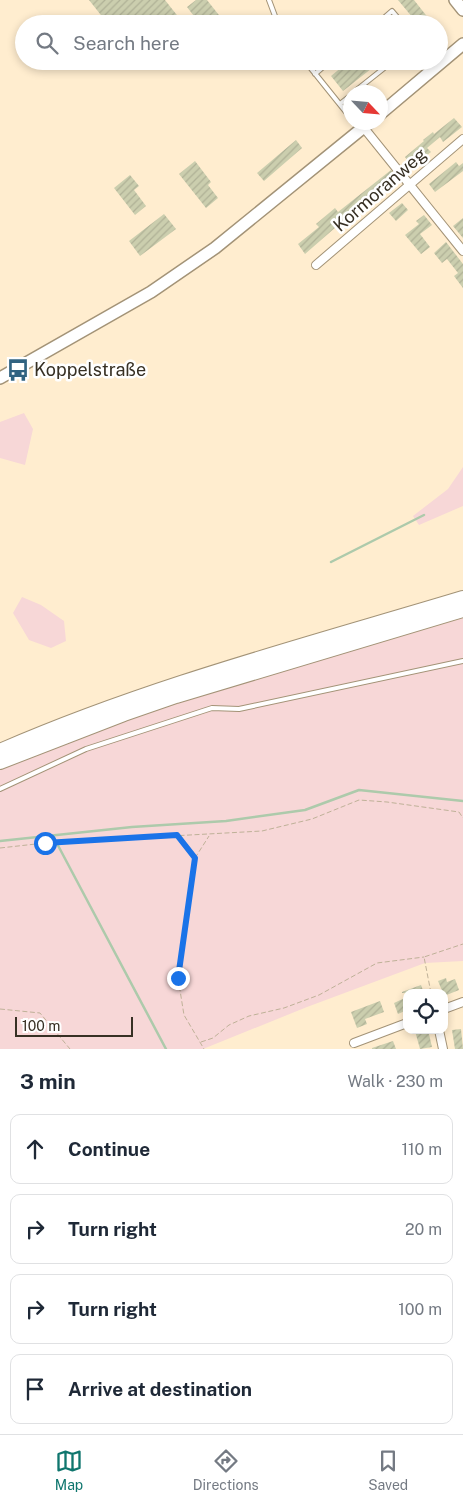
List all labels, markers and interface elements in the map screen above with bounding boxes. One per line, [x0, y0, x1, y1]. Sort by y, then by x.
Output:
search box [15, 15, 448, 70]
icon: search [33, 29, 61, 57]
text: Search here [73, 32, 180, 54]
north arrow [343, 85, 388, 130]
street label: Kormoranweg [329, 143, 431, 236]
bus stop icon: Koppelstraße [5, 357, 31, 383]
place label: Koppelstraße [34, 359, 146, 380]
route start [34, 832, 57, 855]
route end [167, 967, 190, 990]
map controls [403, 989, 448, 1034]
button: locate [403, 989, 448, 1034]
scale bar [15, 1014, 132, 1037]
text: 100 m [22, 1018, 60, 1034]
text: 3 min [20, 1069, 76, 1094]
text: Walk · 230 m [347, 1072, 443, 1091]
icon: ahead [21, 1135, 49, 1163]
text: Continue [68, 1138, 150, 1160]
text: 110 m [401, 1140, 442, 1159]
icon: right [21, 1215, 49, 1243]
text: Turn right [68, 1218, 157, 1240]
text: 20 m [405, 1220, 442, 1239]
icon: right [21, 1295, 49, 1323]
text: Turn right [68, 1298, 157, 1320]
text: 100 m [398, 1300, 442, 1319]
icon: arrive [21, 1375, 49, 1403]
text: Arrive at destination [68, 1378, 252, 1400]
tab: Map [55, 1447, 83, 1493]
tab: Directions [193, 1447, 259, 1493]
tab: Saved [368, 1447, 408, 1493]

